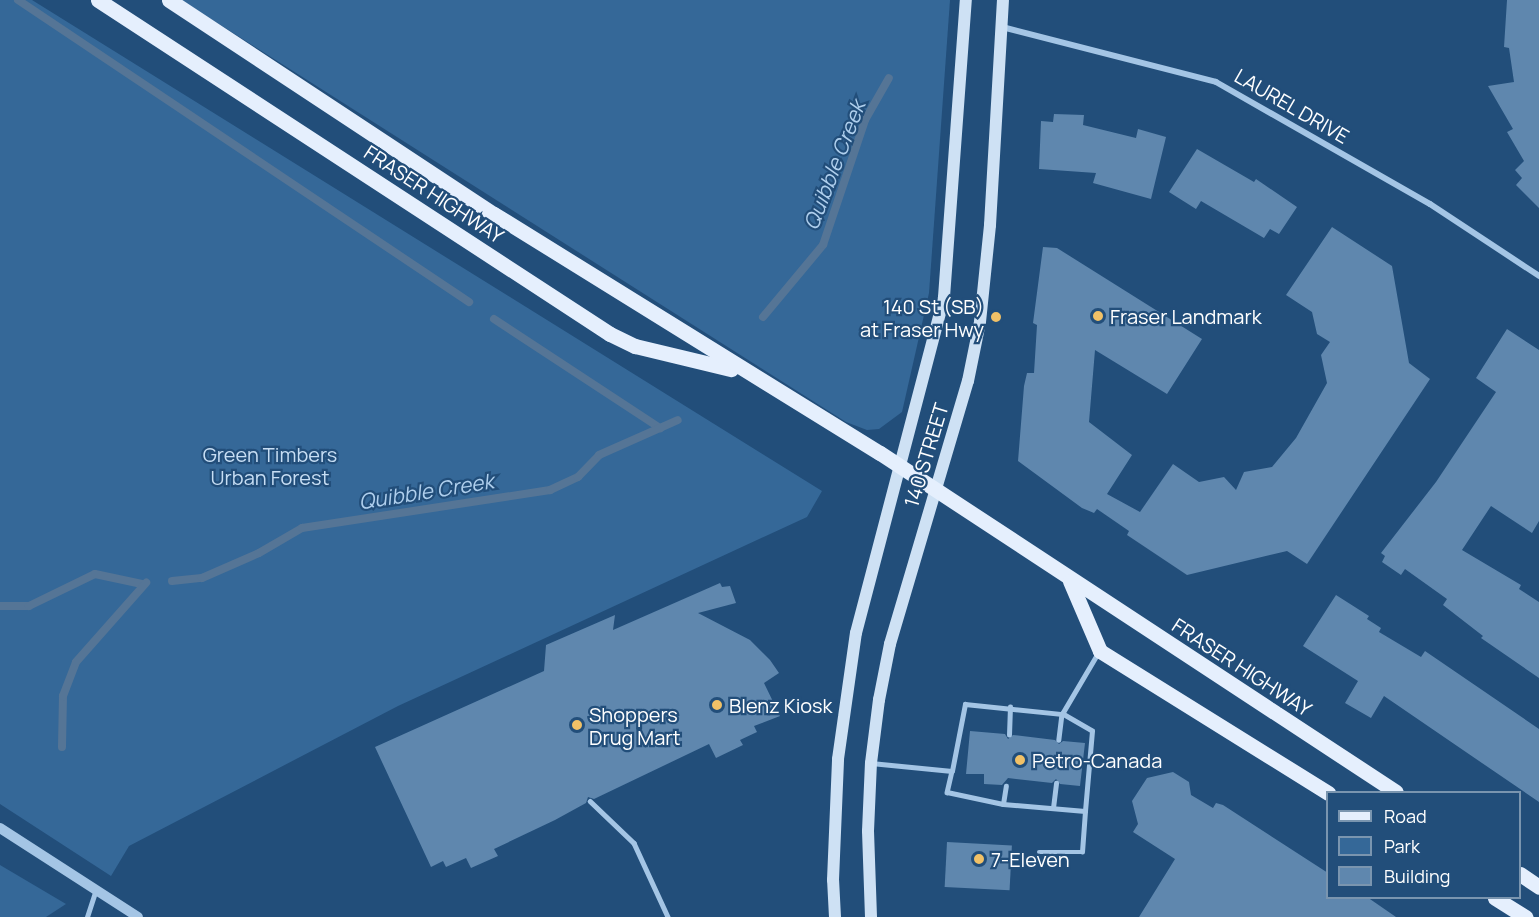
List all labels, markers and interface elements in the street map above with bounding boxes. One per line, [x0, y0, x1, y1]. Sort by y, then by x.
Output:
street label: LAUREL DRIVE [1230, 63, 1354, 149]
water label: Quibble Creek [798, 97, 870, 233]
street label: FRASER HIGHWAY [360, 140, 508, 248]
place label: 140 St (SB) at Fraser Hwy [860, 294, 984, 341]
place label: Fraser Landmark [1110, 304, 1262, 328]
marker: Fraser Landmark [1091, 309, 1105, 323]
marker: 140 St (SB) at Fraser Hwy [989, 310, 1003, 324]
street label: 140 STREET [899, 400, 953, 510]
park label: Green Timbers Urban Forest [203, 443, 337, 490]
water label: Quibble Creek [357, 468, 495, 514]
street label: FRASER HIGHWAY [1168, 613, 1316, 721]
place label: Blenz Kiosk [729, 693, 832, 717]
marker: Blenz Kiosk [710, 698, 724, 712]
place label: Shoppers Drug Mart [589, 702, 680, 749]
marker: Shoppers Drug Mart [570, 718, 584, 732]
place label: Petro-Canada [1032, 748, 1162, 772]
marker: Petro-Canada [1013, 753, 1027, 767]
legend [1326, 791, 1521, 899]
text: Road [1384, 804, 1427, 828]
text: Park [1384, 834, 1420, 858]
place label: 7-Eleven [991, 847, 1070, 871]
marker: 7-Eleven [972, 852, 986, 866]
text: Building [1384, 864, 1450, 888]

